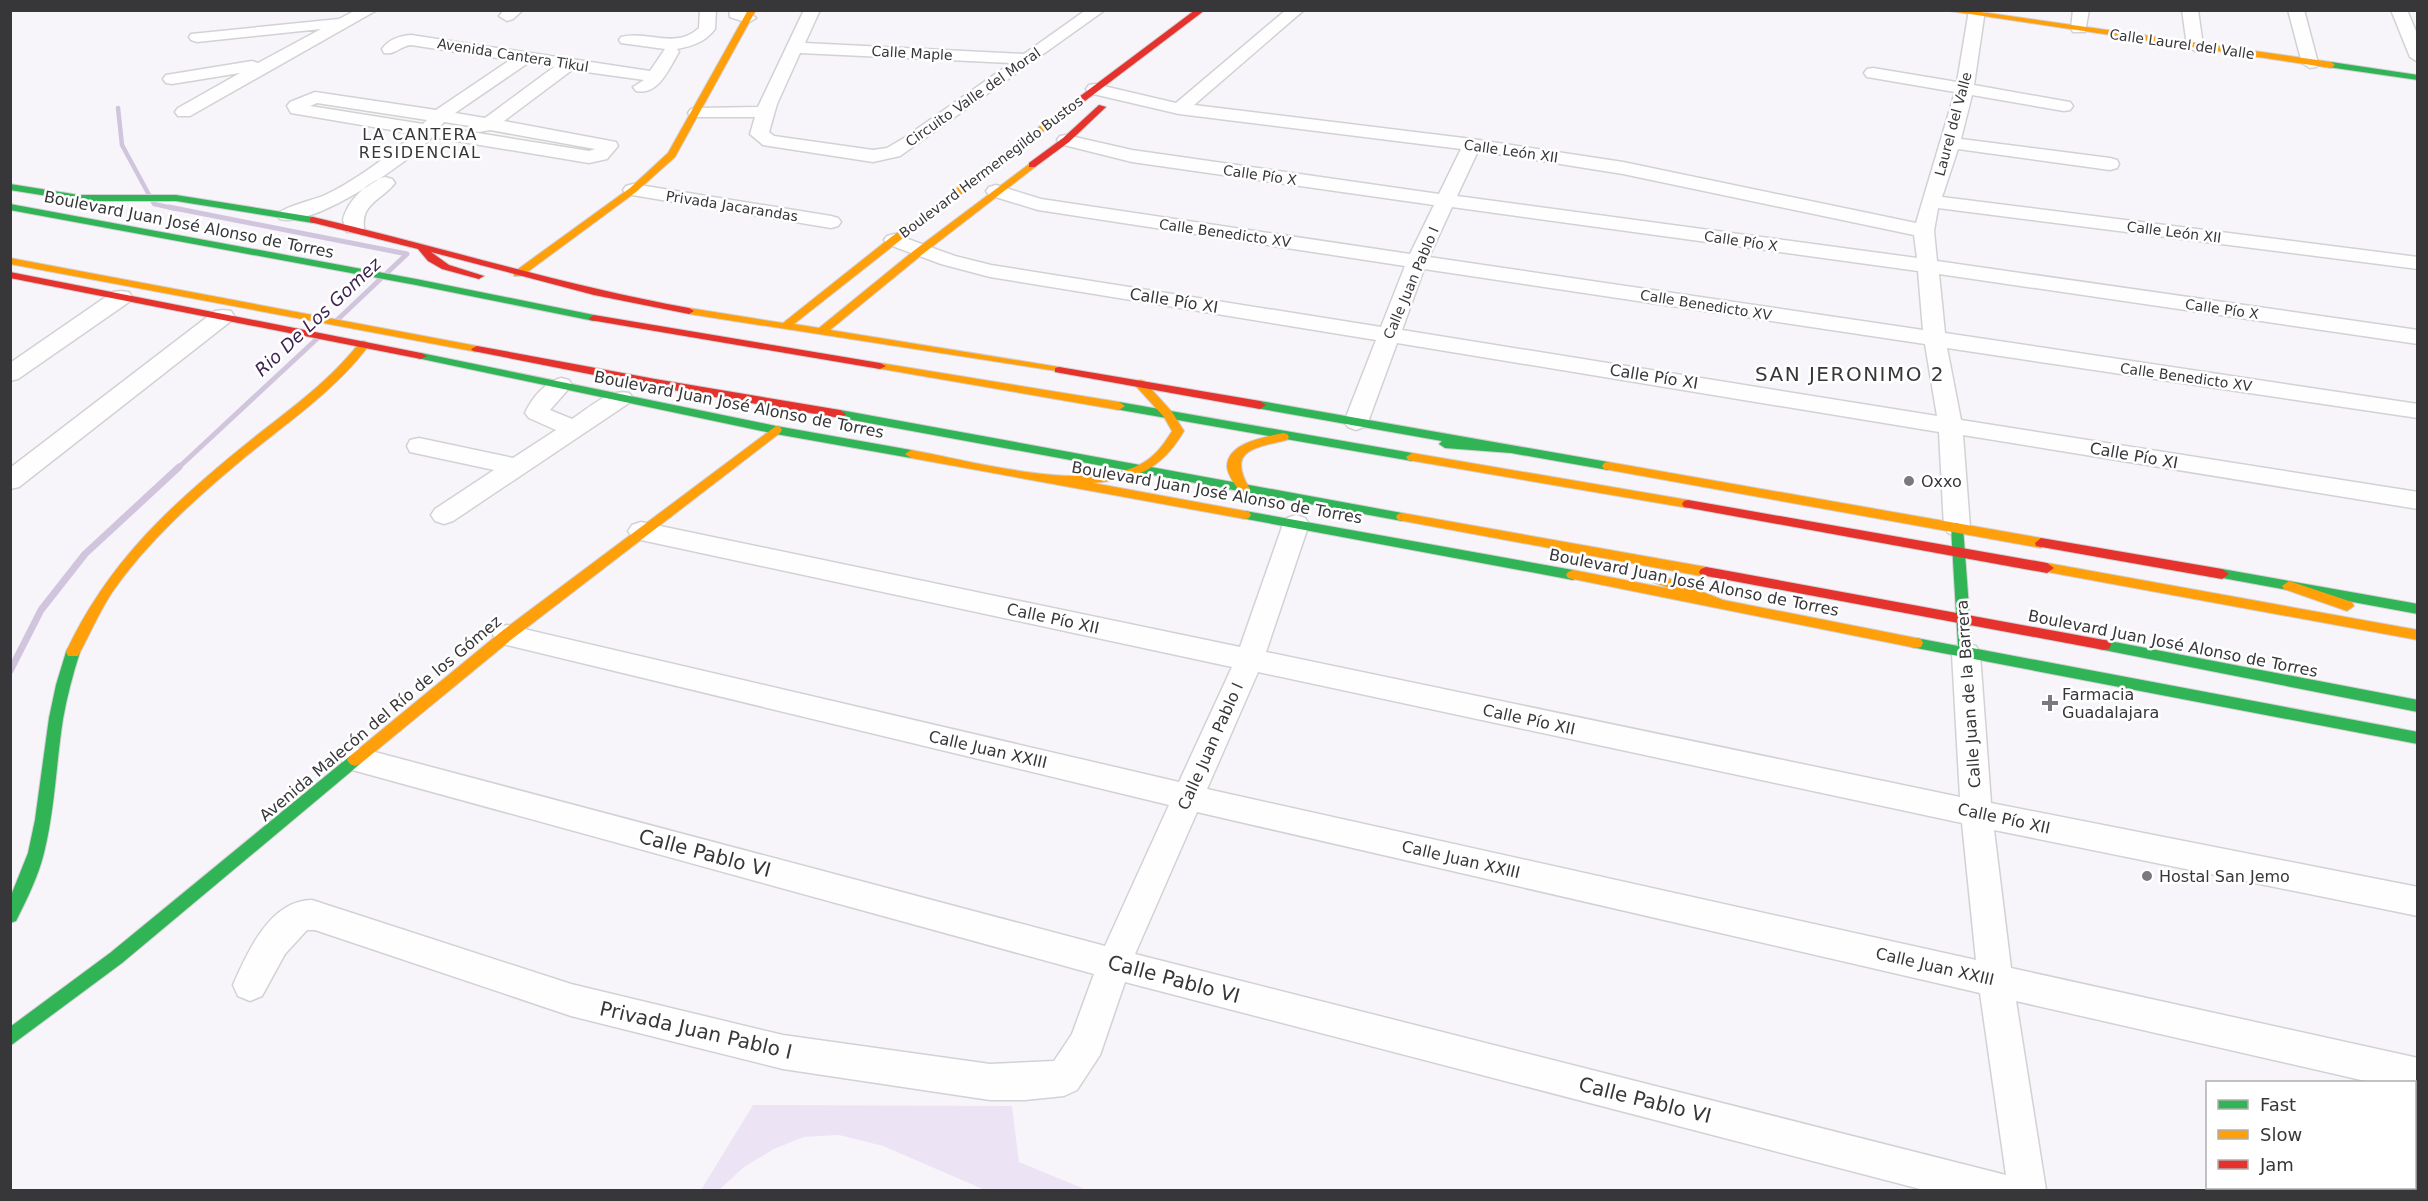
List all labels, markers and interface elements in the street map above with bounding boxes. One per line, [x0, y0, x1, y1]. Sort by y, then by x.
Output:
street label: Calle Laurel del Valle [2109, 26, 2255, 62]
street label: Avenida Cantera Tikul [436, 35, 590, 75]
street label: Calle Maple [871, 43, 953, 63]
street label: Circuito Valle del Moral [903, 44, 1043, 150]
street label: Laurel del Valle [1931, 70, 1975, 178]
street label: Boulevard Hermenegildo Bustos [896, 93, 1086, 241]
district label: LA CANTERA RESIDENCIAL [359, 125, 481, 162]
street label: Calle León XII [1463, 136, 1559, 166]
street label: Calle Pío X [1222, 162, 1298, 188]
street label: Boulevard Juan José Alonso de Torres [42, 187, 335, 262]
street label: Privada Jacarandas [665, 188, 799, 224]
street label: Calle Benedicto XV [1158, 216, 1292, 250]
street label: Calle León XII [2126, 218, 2222, 246]
street label: Calle Juan Pablo I [1380, 224, 1442, 342]
street label: Calle Pío X [1703, 228, 1779, 254]
water label: Rio De Los Gomez [251, 253, 385, 380]
street label: Calle Pío XI [1128, 284, 1220, 317]
street label: Calle Benedicto XV [1639, 287, 1773, 323]
street label: Calle Pío X [2184, 296, 2260, 322]
street label: Calle Pío XI [1608, 360, 1700, 393]
street label: Calle Benedicto XV [2119, 360, 2253, 394]
district label: SAN JERONIMO 2 [1755, 362, 1945, 386]
street label: Boulevard Juan José Alonso de Torres [592, 367, 885, 442]
street label: Calle Pío XI [2088, 438, 2180, 473]
street label: Boulevard Juan José Alonso de Torres [1070, 458, 1364, 527]
place label: Oxxo [1921, 472, 1962, 491]
marker: Oxxo [1902, 474, 1916, 488]
street label: Boulevard Juan José Alonso de Torres [1547, 545, 1840, 620]
street label: Calle Pío XII [1005, 599, 1101, 638]
street label: Calle Juan de la Barrera [1952, 599, 1985, 789]
street label: Boulevard Juan José Alonso de Torres [2026, 606, 2319, 681]
street label: Avenida Malecón del Río de los Gómez [256, 612, 505, 825]
street label: Calle Juan Pablo I [1174, 679, 1247, 813]
place label: Farmacia Guadalajara [2062, 685, 2159, 722]
marker: Farmacia Guadalajara [2043, 696, 2057, 710]
street label: Calle Pío XII [1481, 700, 1577, 739]
street label: Calle Juan XXIII [927, 727, 1049, 772]
street label: Calle Pío XII [1956, 799, 2052, 838]
street label: Calle Pablo VI [636, 824, 774, 882]
street label: Calle Juan XXIII [1400, 837, 1522, 882]
place label: Hostal San Jemo [2159, 867, 2290, 886]
marker: Hostal San Jemo [2140, 869, 2154, 883]
street label: Calle Juan XXIII [1874, 944, 1996, 989]
street label: Calle Pablo VI [1105, 950, 1243, 1008]
street label: Privada Juan Pablo I [597, 996, 795, 1064]
street label: Calle Pablo VI [1576, 1072, 1714, 1128]
legend [2206, 1081, 2416, 1189]
text: Fast [2260, 1094, 2296, 1115]
text: Slow [2260, 1124, 2302, 1145]
text: Jam [2259, 1154, 2294, 1175]

